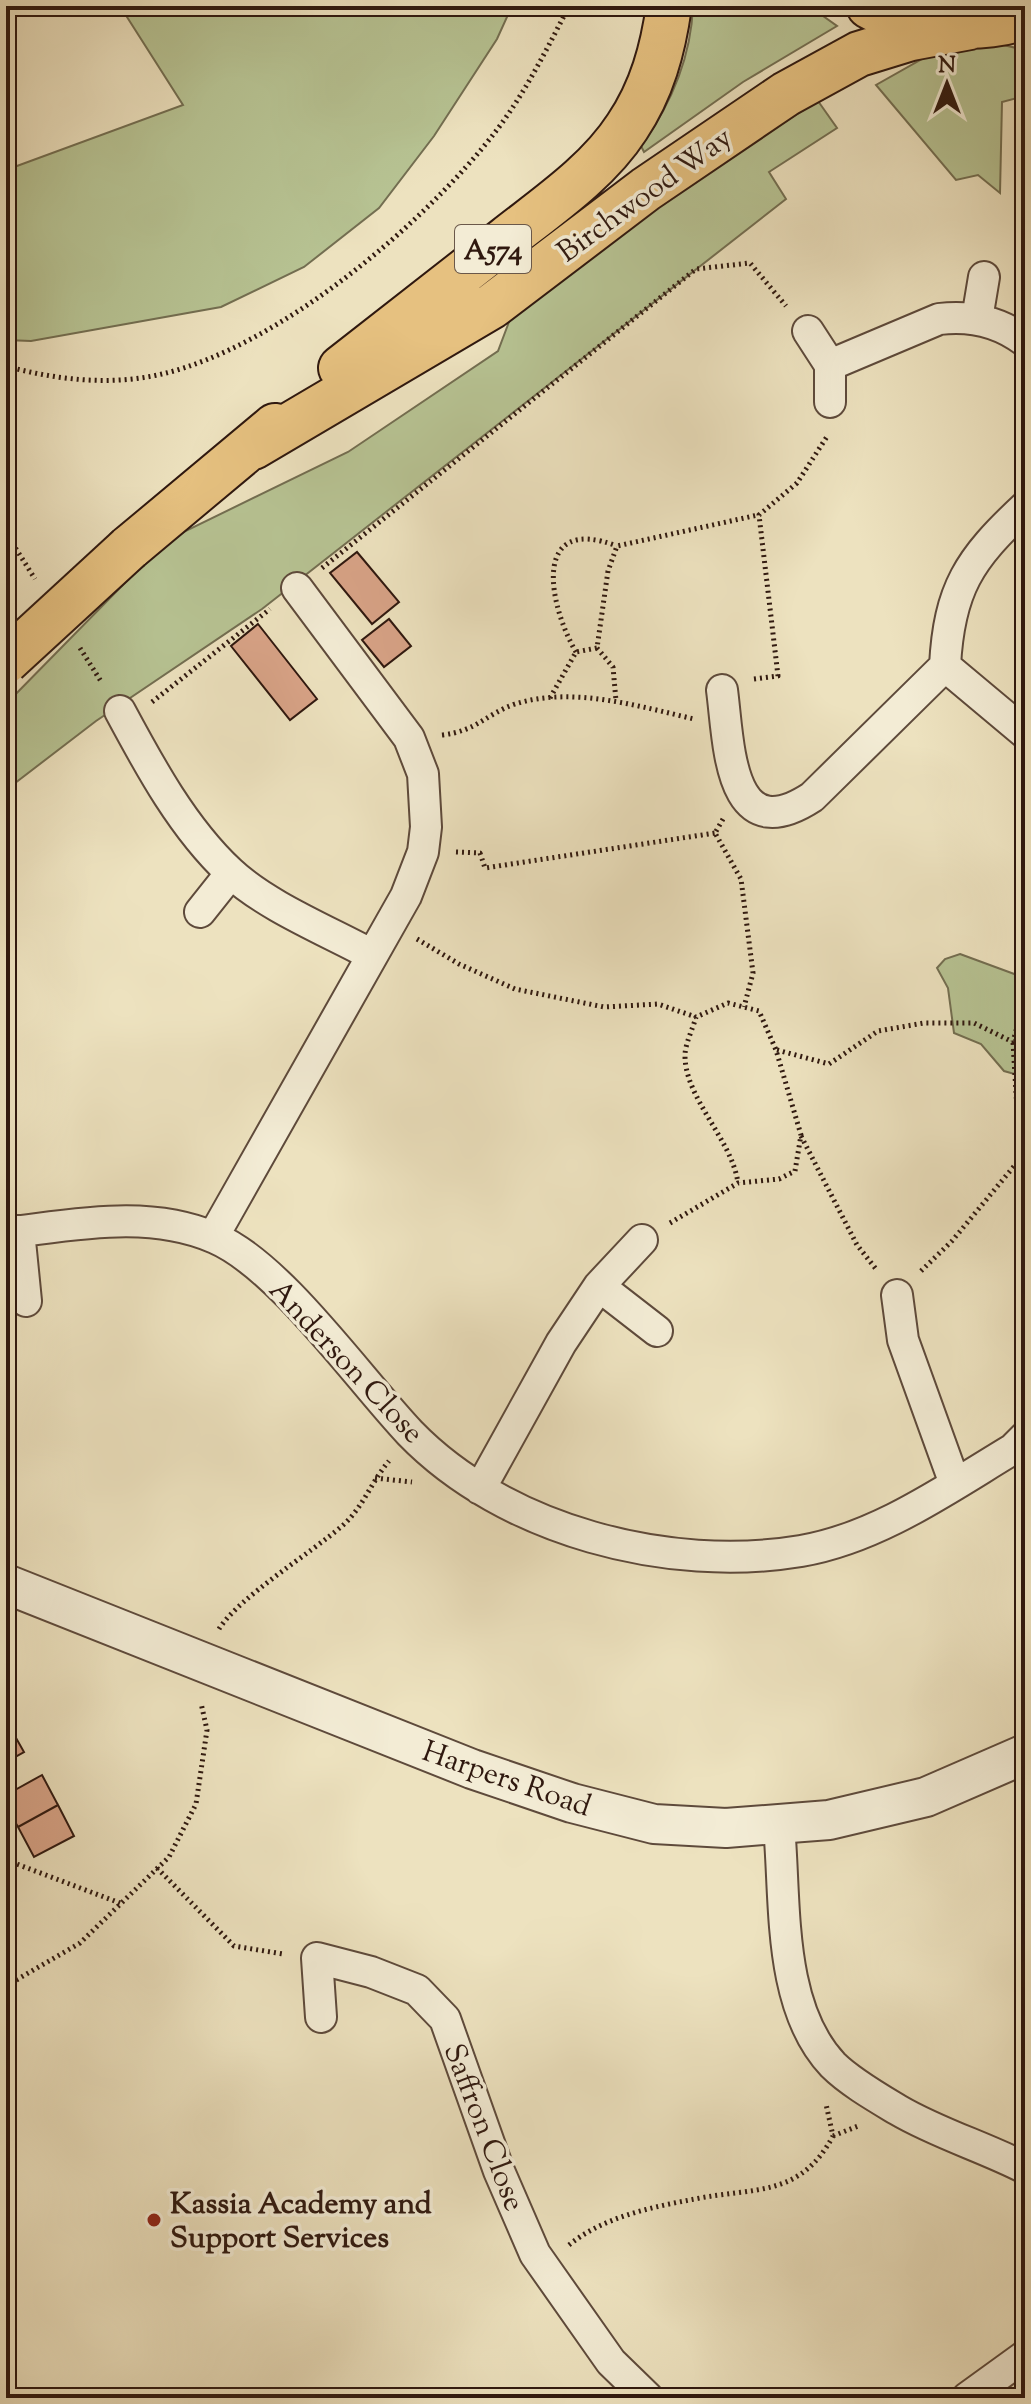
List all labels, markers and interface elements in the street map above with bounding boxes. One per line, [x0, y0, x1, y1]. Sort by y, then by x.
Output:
north arrow [907, 44, 987, 124]
text: N [938, 51, 956, 83]
street label: Birchwood Way [549, 118, 742, 274]
road number: A574 [455, 225, 531, 273]
street label: Anderson Close [258, 1271, 433, 1454]
street label: Harpers Road [416, 1731, 596, 1829]
street label: Saffron Close [431, 2038, 534, 2218]
place label: Kassia Academy and Support Services [170, 2184, 432, 2261]
marker: Kassia Academy and Support Services [145, 2211, 163, 2229]

